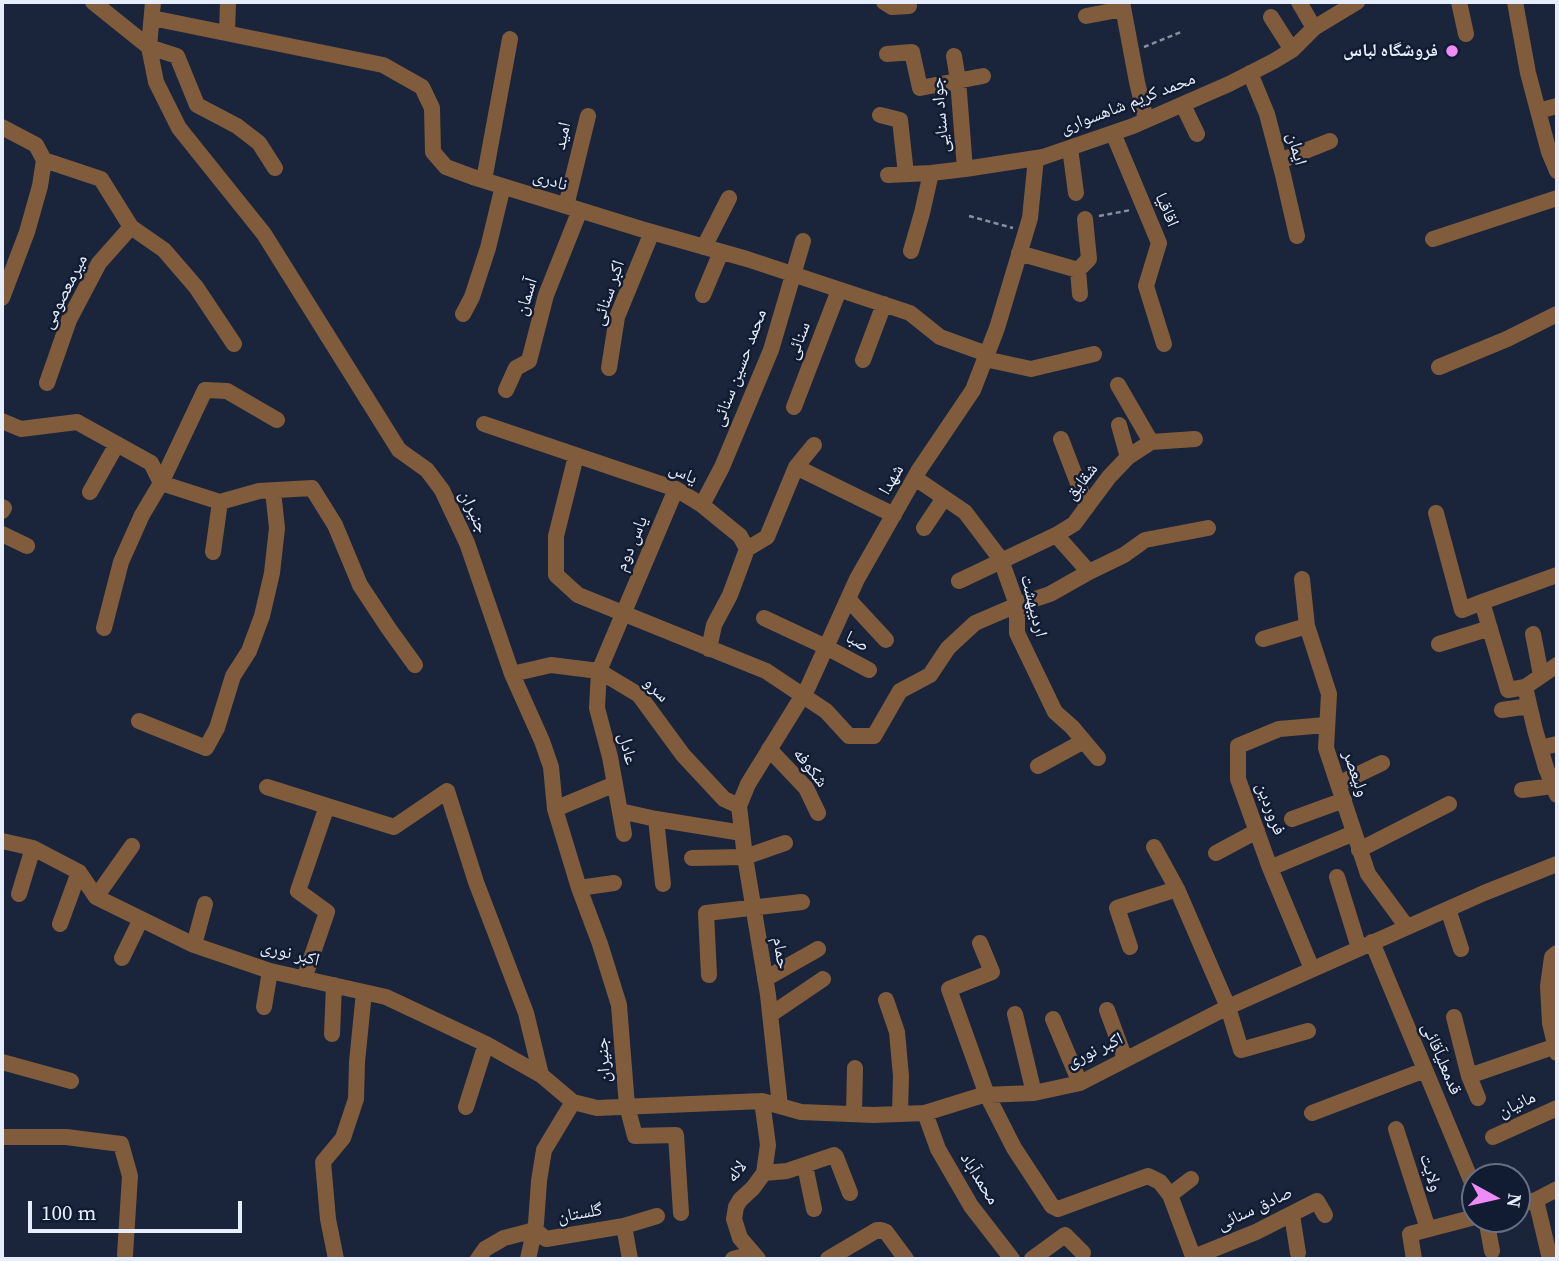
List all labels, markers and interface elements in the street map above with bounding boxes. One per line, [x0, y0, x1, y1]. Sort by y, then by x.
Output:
place label: فروشگاه لباس [1343, 40, 1438, 62]
marker: فروشگاه لباس [1444, 43, 1460, 59]
street label: محمد کریم شاهسواری [1057, 68, 1199, 140]
street label: جواد سنایی [927, 76, 955, 154]
street label: امید [549, 120, 577, 152]
street label: ایمان [1281, 130, 1311, 168]
street label: نادری [530, 166, 570, 196]
street label: اقاقیا [1149, 190, 1183, 230]
street label: میرمعصومی [37, 251, 93, 333]
street label: اکبر سنائی [588, 258, 630, 328]
street label: آسمان [511, 275, 543, 319]
street label: محمد حسین سنائی [708, 306, 772, 430]
street label: سنائی [782, 319, 816, 363]
street label: یاس [665, 458, 701, 490]
street label: شقایق [1061, 459, 1103, 505]
street label: شهدا [875, 461, 909, 499]
street label: جنیران [454, 487, 492, 537]
street label: یاس دوم [611, 513, 653, 575]
street label: اردیبهشت [1015, 573, 1051, 639]
street label: صبا [841, 627, 873, 657]
street label: سرو [639, 673, 673, 707]
street label: عادل [613, 731, 641, 767]
street label: شکوفه [788, 744, 832, 792]
street label: ولیعصر [1337, 748, 1373, 800]
street label: فروردین [1251, 780, 1289, 838]
street label: حمام [767, 935, 793, 971]
street label: اکبر نوری [258, 936, 322, 972]
street label: قدمعلیآقائی [1416, 1020, 1466, 1098]
street label: اکبر نوری [1063, 1029, 1127, 1073]
street label: جنیران [592, 1037, 616, 1083]
street label: مانیان [1495, 1087, 1539, 1123]
street label: محمدآباد [955, 1149, 1003, 1209]
street label: ولایت [1414, 1151, 1446, 1195]
street label: لاله [722, 1157, 752, 1187]
north arrow [1461, 1163, 1531, 1233]
street label: صادق سنائی [1214, 1182, 1296, 1236]
scale bar [32, 1188, 245, 1232]
text: N [1501, 1192, 1529, 1209]
text: 100 m [41, 1198, 96, 1227]
street label: گلستان [556, 1199, 604, 1229]

